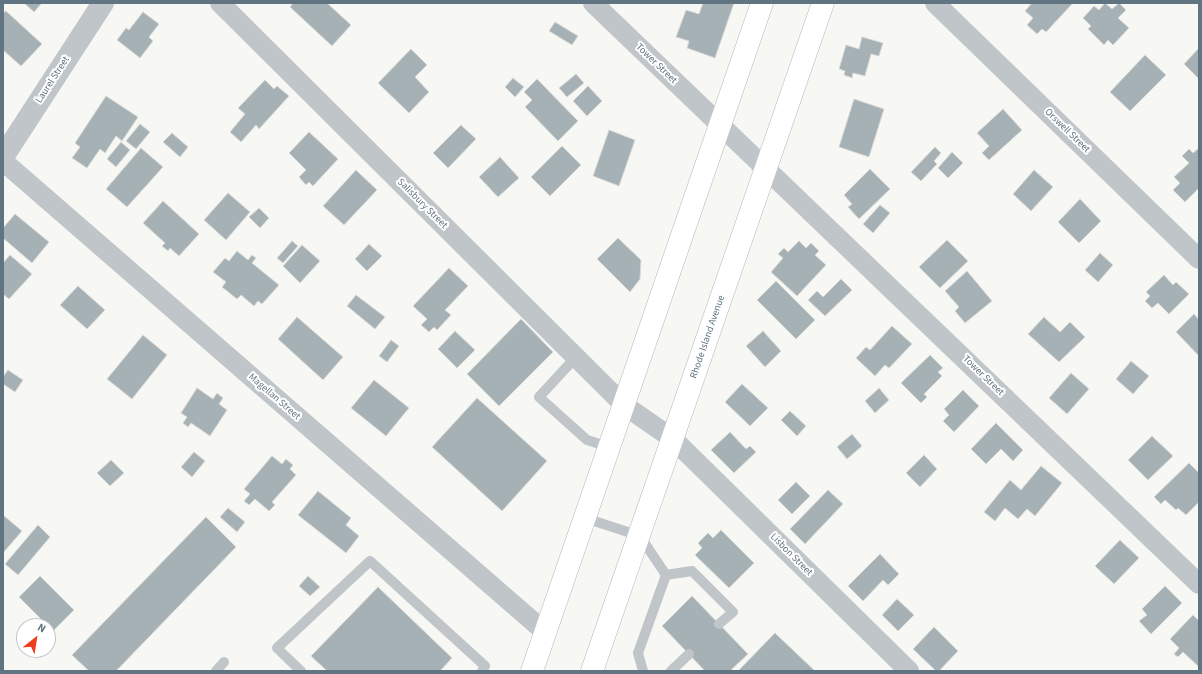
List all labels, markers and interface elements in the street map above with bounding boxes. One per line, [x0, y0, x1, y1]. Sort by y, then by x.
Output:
street label: Tower Street [633, 41, 679, 87]
street label: Laurel Street [33, 54, 73, 106]
street label: Orswell Street [1042, 106, 1092, 156]
street label: Salisbury Street [394, 176, 450, 232]
street label: Rhode Island Avenue [688, 294, 728, 380]
street label: Tower Street [960, 353, 1006, 399]
street label: Magellan Street [246, 371, 302, 423]
street label: Lisbon Street [767, 531, 815, 579]
north arrow [16, 618, 56, 658]
text: N [35, 620, 49, 636]

